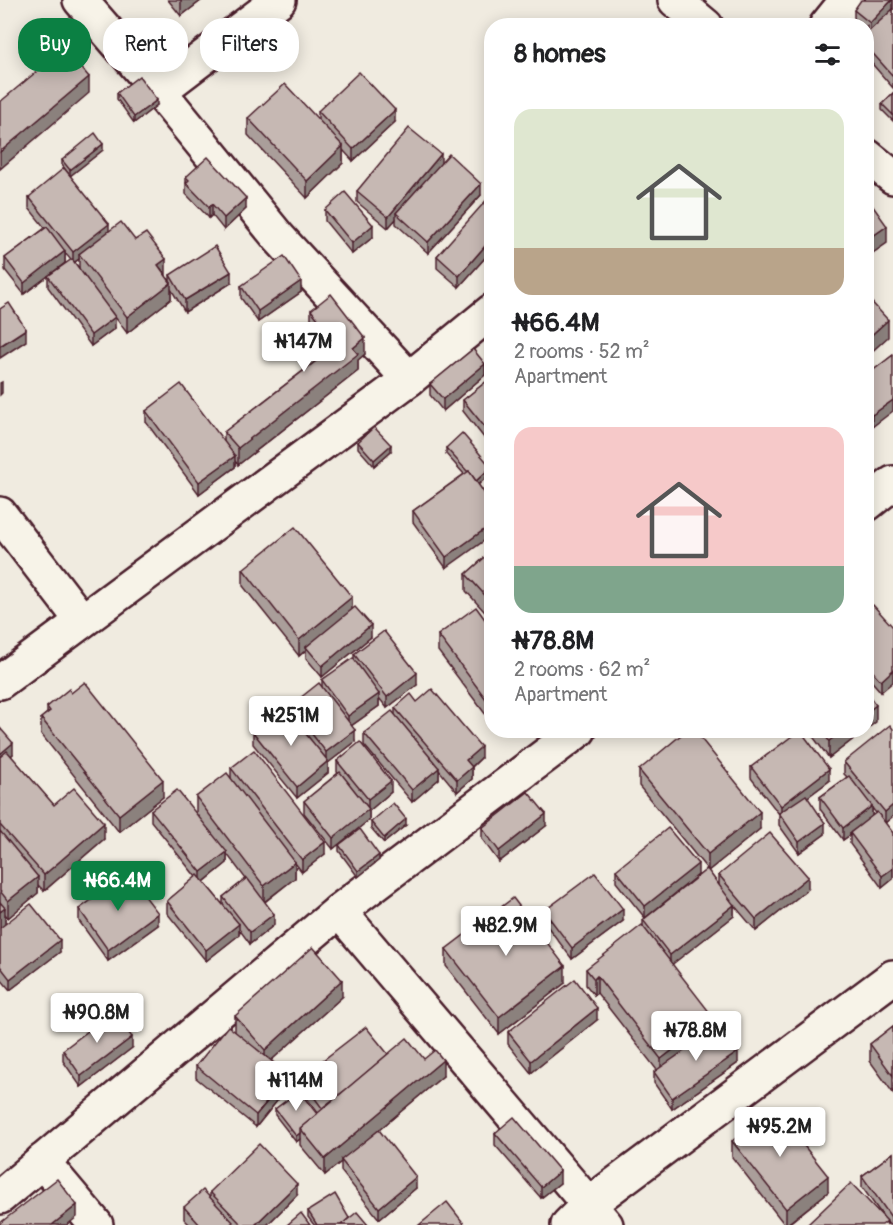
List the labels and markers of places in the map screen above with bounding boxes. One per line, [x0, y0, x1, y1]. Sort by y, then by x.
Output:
pin: ₦147M [262, 322, 346, 373]
pin: ₦251M [249, 696, 333, 747]
pin: ₦66.4M [69, 861, 167, 912]
pin: ₦82.9M [457, 906, 555, 957]
pin: ₦90.8M [48, 993, 146, 1044]
pin: ₦78.8M [647, 1011, 745, 1062]
pin: ₦114M [254, 1061, 338, 1112]
pin: ₦95.2M [731, 1107, 829, 1158]

